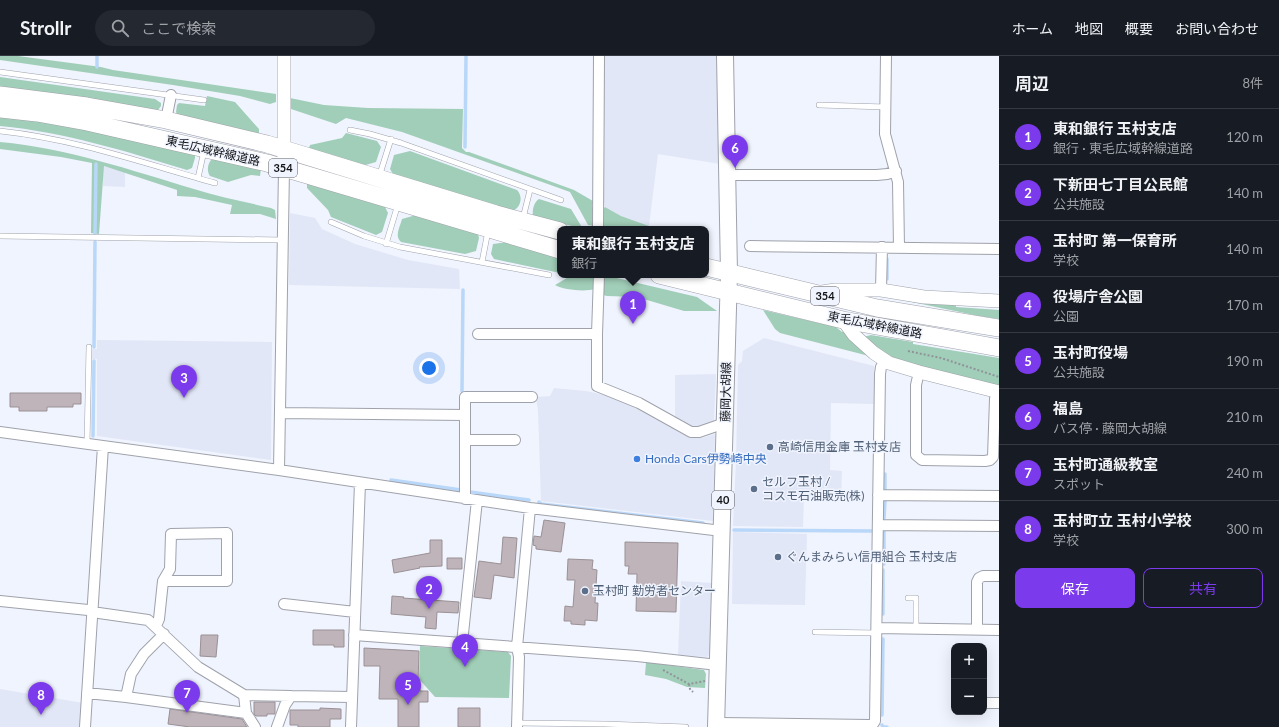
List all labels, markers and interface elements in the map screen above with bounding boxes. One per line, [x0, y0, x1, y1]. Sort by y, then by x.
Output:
search box [95, 10, 375, 46]
text: Strollr [20, 16, 71, 39]
icon: search [109, 17, 131, 39]
text: ここで検索 [141, 19, 216, 37]
text: ホーム [1011, 20, 1053, 37]
text: 地図 [1075, 20, 1103, 37]
text: 概要 [1125, 20, 1153, 37]
text: お問い合わせ [1175, 20, 1259, 37]
text: 周辺 [1015, 73, 1049, 94]
text: 8件 [1242, 75, 1263, 91]
text: 東和銀行 玉村支店 [1053, 119, 1177, 137]
text: 1 [1024, 129, 1032, 145]
text: 120 m [1226, 129, 1263, 145]
street label: 東毛広域幹線道路 [165, 132, 262, 169]
pin: 6 [722, 135, 748, 168]
text: 銀行 · 東毛広域幹線道路 [1053, 140, 1193, 156]
road number: 354 [269, 159, 297, 177]
text: 下新田七丁目公民館 [1053, 175, 1188, 193]
text: 2 [1024, 185, 1032, 201]
text: 140 m [1226, 185, 1263, 201]
text: 公共施設 [1053, 196, 1105, 212]
popup [557, 226, 709, 278]
text: 玉村町 第一保育所 [1053, 231, 1177, 249]
text: 東和銀行 玉村支店 [571, 234, 695, 252]
text: 3 [1024, 241, 1032, 257]
text: 140 m [1226, 241, 1263, 257]
text: 学校 [1053, 252, 1079, 268]
text: 銀行 [571, 255, 597, 271]
road number: 354 [811, 287, 839, 305]
text: 役場庁舎公園 [1053, 287, 1143, 305]
pin: 1 [620, 291, 646, 324]
text: 4 [1024, 297, 1032, 313]
text: 170 m [1226, 297, 1263, 313]
street label: 東毛広域幹線道路 [827, 308, 924, 341]
text: 公園 [1053, 308, 1079, 324]
text: 玉村町役場 [1053, 343, 1128, 361]
text: 5 [1024, 353, 1032, 369]
text: 190 m [1226, 353, 1263, 369]
your location [419, 358, 439, 378]
street label: 藤岡大胡線 [717, 362, 734, 422]
text: 公共施設 [1053, 364, 1105, 380]
pin: 3 [171, 365, 197, 398]
text: 福島 [1053, 399, 1083, 417]
text: 6 [1024, 409, 1032, 425]
text: 210 m [1226, 409, 1263, 425]
text: バス停 · 藤岡大胡線 [1053, 420, 1167, 436]
place label: 高崎信用金庫 玉村支店 [778, 439, 901, 454]
marker: 高崎信用金庫 玉村支店 [765, 442, 775, 452]
place label: Honda Cars伊勢崎中央 [645, 451, 767, 466]
marker: Honda Cars伊勢崎中央 [632, 454, 642, 464]
text: 玉村町通級教室 [1053, 455, 1158, 473]
text: 7 [1024, 465, 1032, 481]
text: 240 m [1226, 465, 1263, 481]
place label: セルフ玉村 / コスモ石油販売(株) [762, 474, 864, 503]
text: スポット [1053, 476, 1105, 492]
marker: セルフ玉村 / コスモ石油販売(株) [749, 484, 759, 494]
road number: 40 [712, 491, 734, 509]
text: 玉村町立 玉村小学校 [1053, 511, 1192, 529]
text: 8 [1024, 521, 1032, 537]
text: 300 m [1226, 521, 1263, 537]
text: 学校 [1053, 532, 1079, 548]
place label: ぐんまみらい信用組合 玉村支店 [786, 549, 957, 564]
marker: ぐんまみらい信用組合 玉村支店 [773, 552, 783, 562]
button: 保存 [1015, 568, 1135, 608]
button: 共有 [1143, 568, 1263, 608]
pin: 2 [416, 576, 442, 609]
place label: 玉村町 勤労者センター [593, 583, 716, 598]
marker: 玉村町 勤労者センター [580, 586, 590, 596]
pin: 4 [452, 634, 478, 667]
map controls [951, 643, 987, 715]
button: + [951, 643, 987, 679]
pin: 5 [395, 672, 421, 705]
button: − [951, 679, 987, 715]
pin: 7 [174, 680, 200, 713]
pin: 8 [28, 682, 54, 715]

